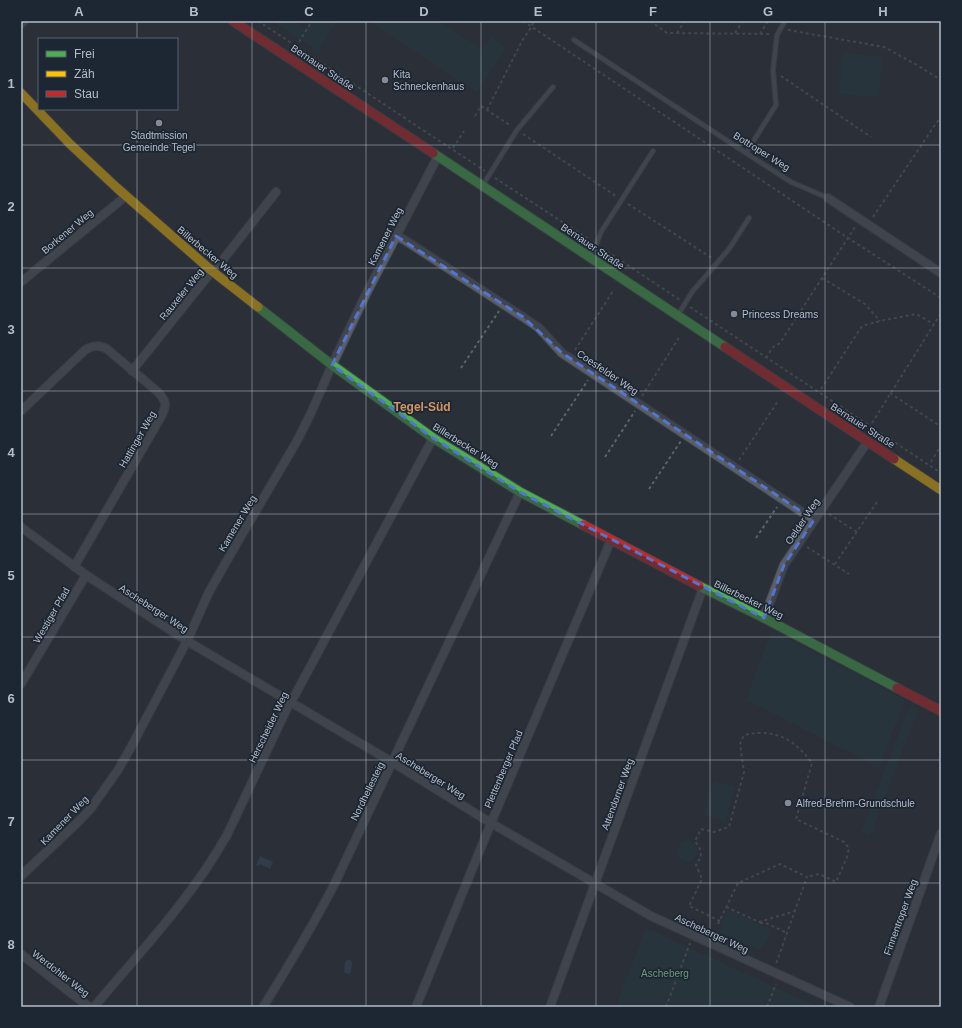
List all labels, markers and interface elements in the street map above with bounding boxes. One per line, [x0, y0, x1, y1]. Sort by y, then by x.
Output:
text: A [74, 4, 84, 19]
text: B [189, 4, 199, 19]
text: C [304, 4, 314, 19]
text: D [419, 4, 429, 19]
text: E [534, 4, 543, 19]
text: F [649, 4, 657, 19]
text: G [763, 4, 773, 19]
text: H [878, 4, 888, 19]
legend [38, 38, 178, 110]
street label: Bernauer Straße [289, 42, 357, 93]
text: Frei [74, 47, 95, 61]
text: Zäh [74, 67, 95, 81]
place label: Kita Schneckenhaus [393, 69, 464, 92]
marker: Kita Schneckenhaus [380, 75, 390, 85]
text: 1 [7, 76, 15, 91]
text: Stau [74, 87, 99, 101]
marker: Stadtmission Gemeinde Tegel [154, 118, 164, 128]
place label: Stadtmission Gemeinde Tegel [123, 130, 195, 153]
street label: Bottroper Weg [732, 130, 792, 173]
text: 2 [7, 199, 15, 214]
street label: Kamener Weg [366, 205, 405, 267]
street label: Borkener Weg [39, 207, 95, 256]
street label: Bernauer Straße [559, 221, 627, 272]
street label: Billerbecker Weg [175, 224, 240, 281]
street label: Rauxeler Weg [157, 266, 206, 322]
marker: Princess Dreams [729, 309, 739, 319]
place label: Princess Dreams [742, 309, 818, 320]
text: 3 [7, 322, 15, 337]
street label: Coesfelder Weg [575, 348, 640, 397]
district label: Tegel-Süd [393, 400, 451, 414]
street label: Bernauer Straße [829, 401, 897, 450]
street label: Hattinger Weg [117, 409, 158, 470]
street label: Billerbecker Weg [431, 421, 501, 470]
text: 4 [7, 445, 15, 460]
street label: Kamener Weg [216, 493, 259, 553]
street label: Oelder Weg [783, 496, 822, 546]
text: 5 [7, 568, 15, 583]
street label: Billerbecker Weg [712, 578, 785, 621]
street label: Ascheberger Weg [117, 582, 190, 635]
street label: Westiger Pfad [31, 585, 72, 645]
street label: Herscheider Weg [247, 690, 290, 764]
text: 6 [7, 691, 15, 706]
street label: Plettenberger Pfad [482, 729, 525, 810]
street label: Ascheberger Weg [394, 750, 468, 801]
street label: Attendorner Weg [599, 757, 636, 831]
street label: Nordhellesteig [348, 760, 386, 822]
street label: Kamener Weg [38, 794, 90, 847]
marker: Alfred-Brehm-Grundschule [783, 798, 793, 808]
place label: Alfred-Brehm-Grundschule [796, 798, 915, 809]
text: 7 [7, 814, 15, 829]
street label: Finnentroper Weg [882, 878, 919, 957]
street label: Ascheberger Weg [673, 912, 750, 955]
text: 8 [7, 937, 15, 952]
street label: Werdohler Weg [30, 948, 91, 999]
park label: Ascheberg [641, 968, 689, 979]

